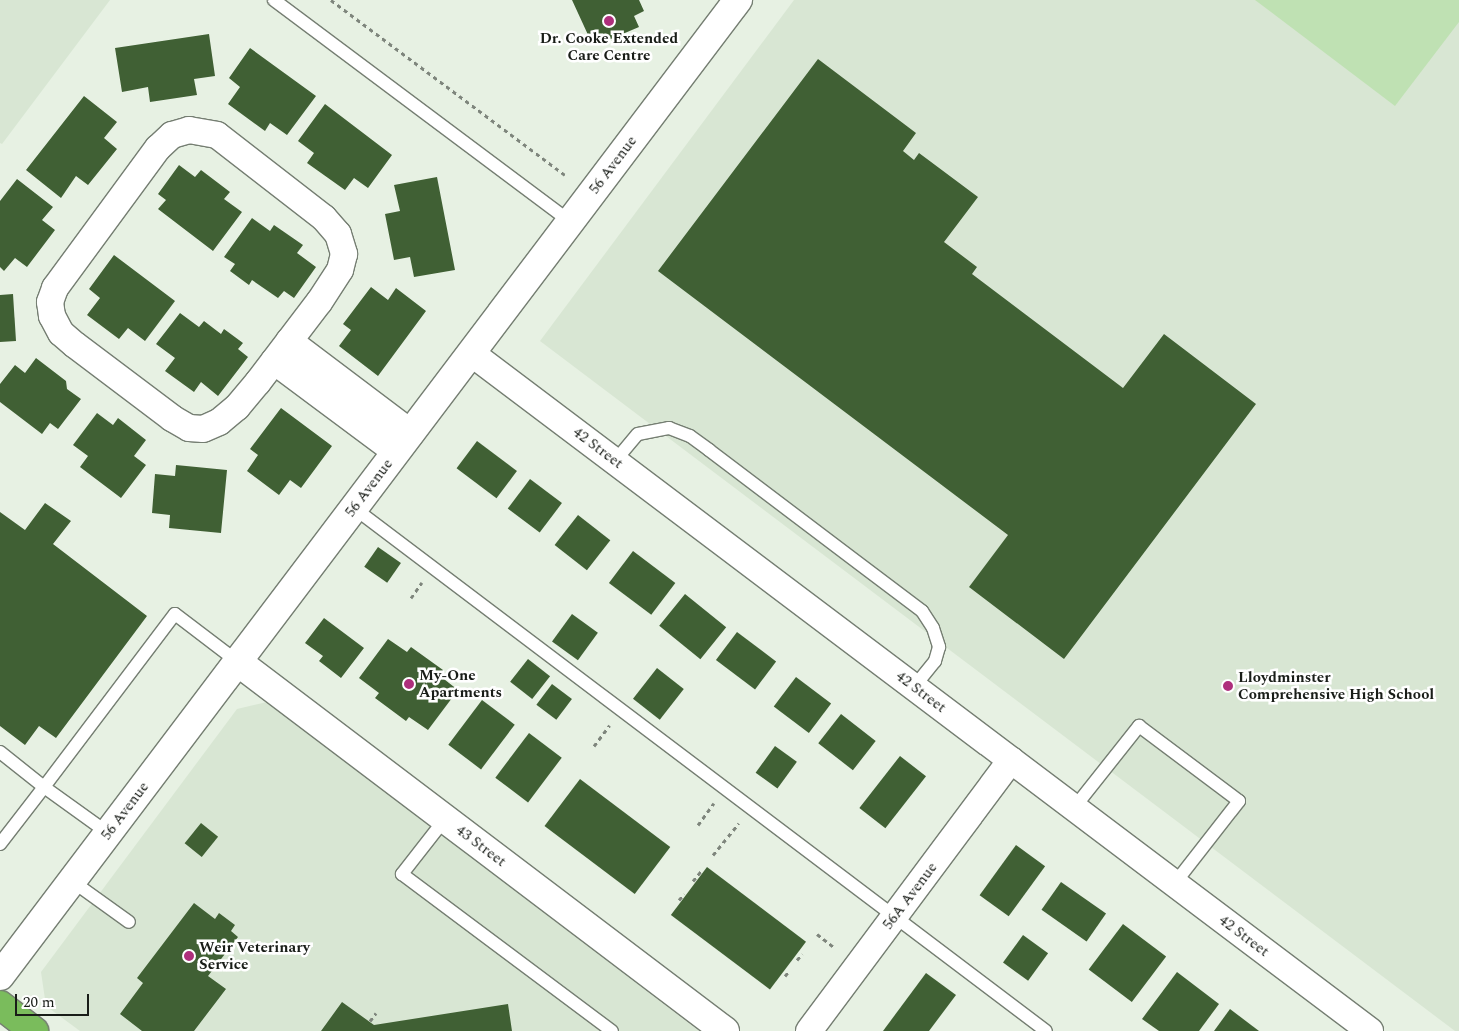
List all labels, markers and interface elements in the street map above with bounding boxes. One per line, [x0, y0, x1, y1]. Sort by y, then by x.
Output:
marker: Dr. Cooke Extended Care Centre [603, 15, 615, 27]
place label: Dr. Cooke Extended Care Centre [540, 29, 678, 64]
street label: 56 Avenue [585, 132, 641, 198]
street label: 42 Street [569, 423, 627, 473]
street label: 56 Avenue [341, 455, 397, 521]
place label: My-One Apartments [419, 666, 502, 701]
street label: 42 Street [892, 667, 950, 717]
place label: Lloydminster Comprehensive High School [1238, 668, 1434, 703]
marker: My-One Apartments [403, 678, 415, 690]
marker: Lloydminster Comprehensive High School [1222, 680, 1234, 692]
street label: 56 Avenue [97, 778, 153, 844]
street label: 43 Street [452, 821, 510, 871]
street label: 56A Avenue [879, 859, 941, 933]
street label: 42 Street [1215, 911, 1273, 961]
place label: Weir Veterinary Service [199, 938, 310, 973]
marker: Weir Veterinary Service [183, 950, 195, 962]
scale bar [18, 984, 91, 1016]
text: 20 m [23, 991, 55, 1014]

